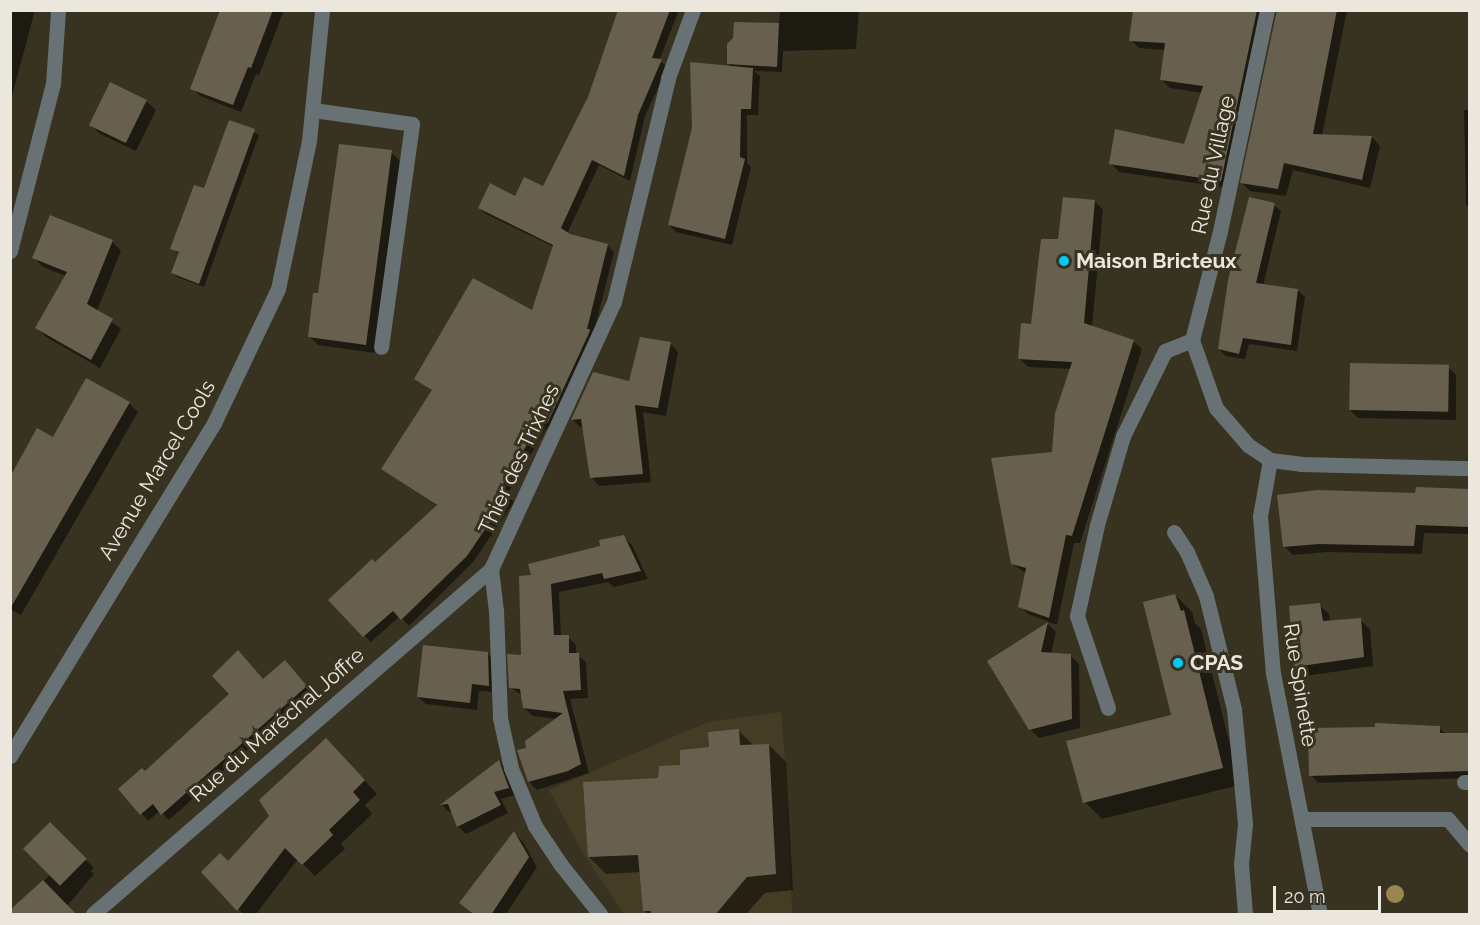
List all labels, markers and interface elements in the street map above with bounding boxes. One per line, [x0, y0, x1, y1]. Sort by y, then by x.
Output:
street label: Rue du Village [1186, 93, 1240, 237]
place label: Maison Bricteux [1076, 248, 1237, 274]
marker: Maison Bricteux [1057, 254, 1071, 268]
street label: Avenue Marcel Cools [93, 375, 221, 565]
street label: Thier des Trixhes [473, 379, 565, 539]
street label: Rue Spinette [1278, 621, 1322, 749]
street label: Rue du Maréchal Joffre [184, 642, 370, 808]
place label: CPAS [1190, 650, 1243, 676]
marker: CPAS [1171, 656, 1185, 670]
scale bar [1276, 874, 1384, 912]
text: 20 m [1284, 886, 1326, 907]

